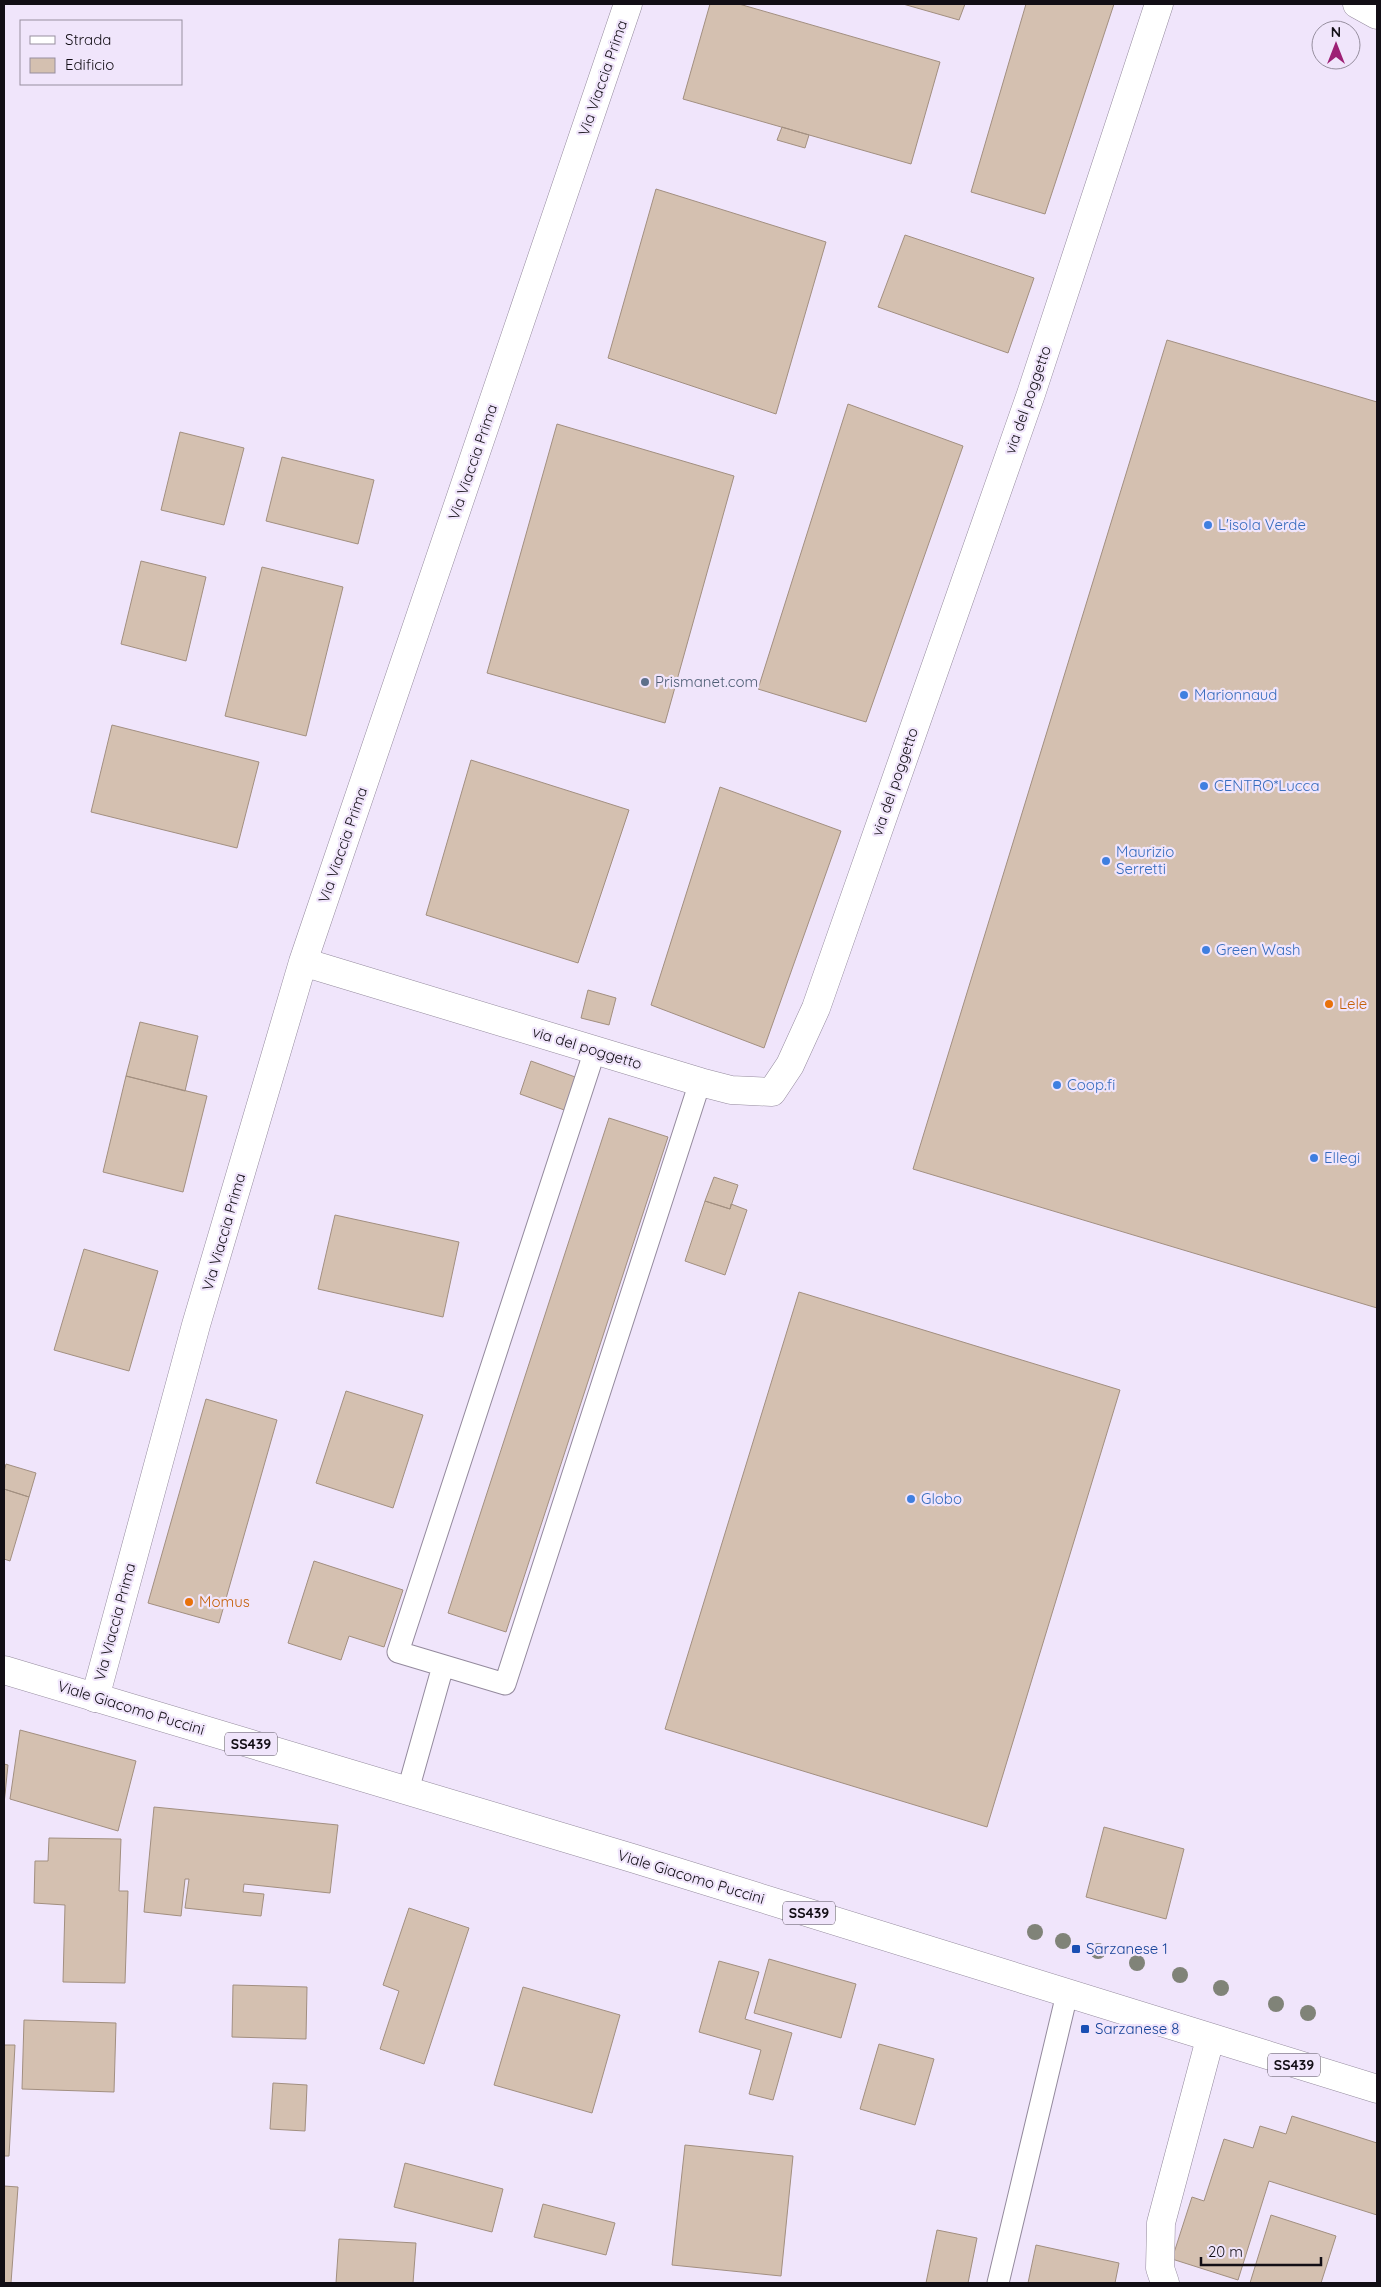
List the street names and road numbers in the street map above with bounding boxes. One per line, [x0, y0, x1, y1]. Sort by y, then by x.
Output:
street label: Via Viaccia Prima [574, 17, 631, 138]
street label: via del poggetto [1000, 343, 1055, 457]
street label: Via Viaccia Prima [444, 401, 501, 522]
street label: via del poggetto [867, 725, 922, 839]
street label: Via Viaccia Prima [314, 784, 371, 905]
street label: via del poggetto [530, 1022, 644, 1073]
street label: Via Viaccia Prima [198, 1171, 249, 1293]
street label: Via Viaccia Prima [90, 1561, 139, 1683]
street label: Viale Giacomo Puccini [55, 1676, 207, 1739]
road number: SS439 [225, 1732, 277, 1756]
street label: Viale Giacomo Puccini [615, 1845, 767, 1908]
road number: SS439 [783, 1902, 835, 1925]
road number: SS439 [1268, 2054, 1320, 2076]

